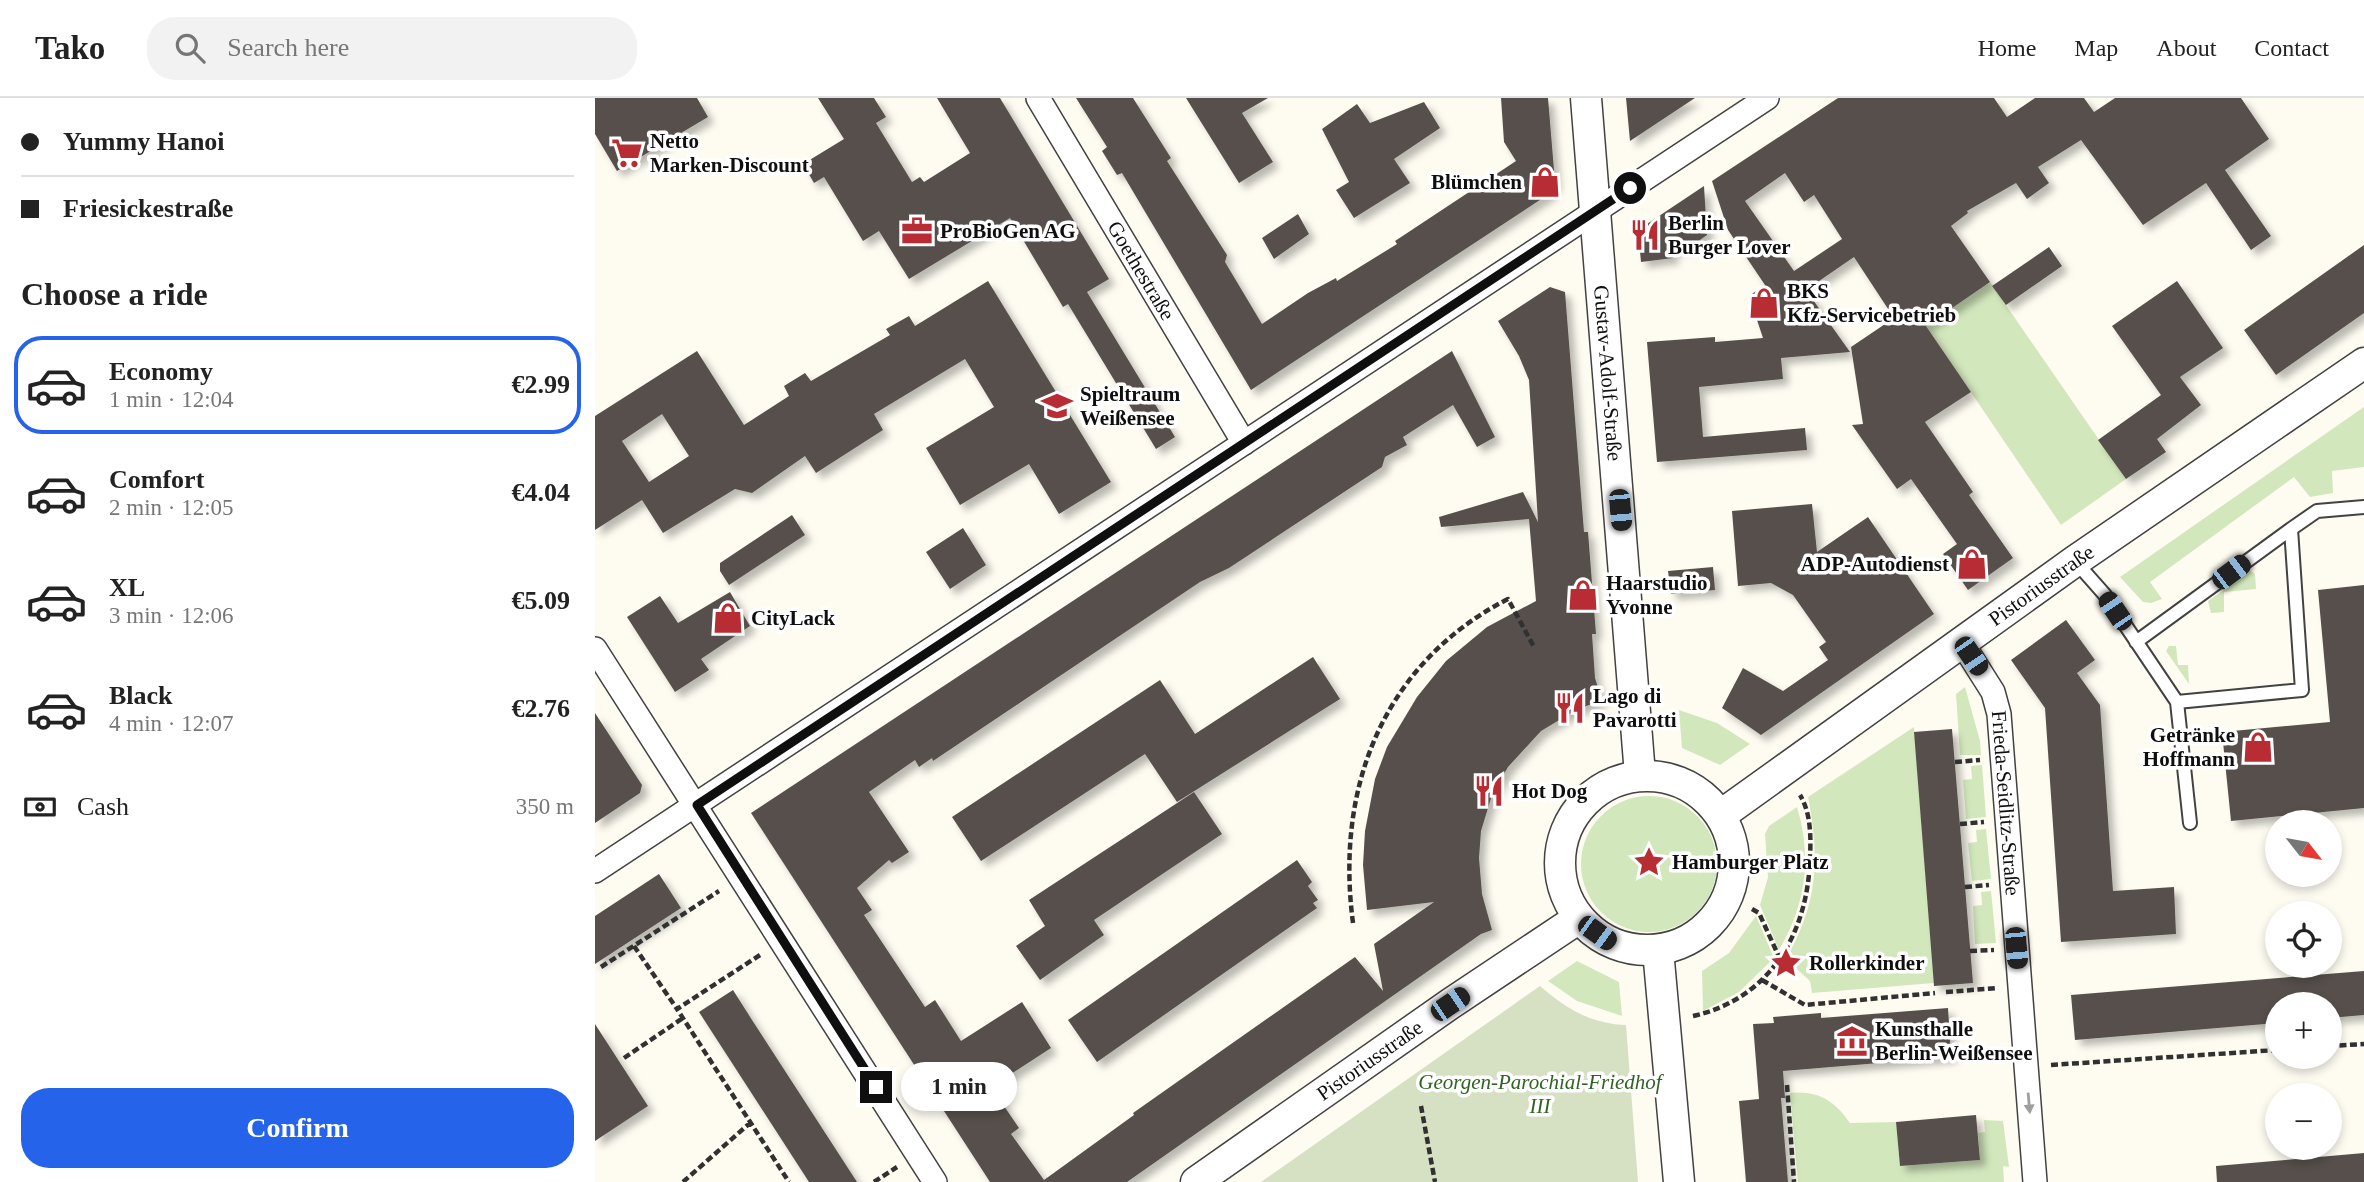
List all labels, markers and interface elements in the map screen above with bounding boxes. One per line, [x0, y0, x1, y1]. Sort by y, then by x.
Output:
search box [147, 17, 637, 80]
icon: search [171, 29, 209, 67]
text: Tako [35, 30, 105, 66]
text: Search here [227, 33, 349, 62]
text: Home [1978, 35, 2036, 61]
text: Map [2074, 35, 2118, 61]
text: About [2156, 35, 2216, 61]
text: Contact [2254, 35, 2329, 61]
text: Yummy Hanoi [63, 127, 225, 156]
place label: Netto Marken-Discount [650, 129, 809, 177]
supermarket icon: Netto Marken-Discount [610, 136, 644, 170]
shop icon: Blümchen [1528, 165, 1562, 199]
place label: Blümchen [1431, 170, 1522, 194]
route start [1614, 172, 1646, 204]
text: Friesickestraße [63, 194, 233, 223]
place label: Berlin Burger Lover [1668, 211, 1791, 259]
office icon: ProBioGen AG [900, 214, 934, 248]
street label: Goethestraße [1102, 217, 1180, 324]
restaurant icon: Berlin Burger Lover [1628, 218, 1662, 252]
place label: ProBioGen AG [940, 219, 1076, 243]
text: Choose a ride [21, 276, 208, 312]
place label: BKS Kfz-Servicebetrieb [1787, 279, 1956, 327]
street label: Gustav-Adolf-Straße [1589, 284, 1627, 462]
shop icon: BKS Kfz-Servicebetrieb [1747, 286, 1781, 320]
icon: car [25, 354, 88, 417]
text: Economy [109, 357, 213, 386]
text: €2.99 [512, 370, 570, 399]
place label: Spieltraum Weißensee [1080, 382, 1181, 430]
text: 1 min · 12:04 [109, 387, 234, 412]
school or university icon: Spieltraum Weißensee [1040, 389, 1074, 423]
icon: car [25, 462, 88, 525]
text: Comfort [109, 465, 204, 494]
text: €4.04 [512, 478, 570, 507]
car [1608, 488, 1633, 532]
text: 2 min · 12:05 [109, 495, 234, 520]
street label: Pistoriusstraße [1984, 540, 2098, 631]
shop icon: ADP-Autodienst [1955, 547, 1989, 581]
car [2208, 551, 2255, 593]
place label: ADP-Autodienst [1801, 552, 1949, 576]
icon: car [25, 570, 88, 633]
place label: Haarstudio Yvonne [1606, 571, 1708, 619]
text: XL [109, 573, 145, 602]
shop icon: Haarstudio Yvonne [1566, 578, 1600, 612]
text: €5.09 [512, 586, 570, 615]
car [2095, 588, 2136, 634]
shop icon: CityLack [711, 601, 745, 635]
text: 3 min · 12:06 [109, 603, 234, 628]
place label: CityLack [751, 606, 835, 630]
car [1951, 633, 1992, 679]
icon: car [25, 678, 88, 741]
text: Black [109, 681, 173, 710]
place label: Lago di Pavarotti [1593, 684, 1677, 732]
restaurant icon: Lago di Pavarotti [1553, 691, 1587, 725]
text: €2.76 [512, 694, 570, 723]
street label: Frieda-Seidlitz-Straße [1987, 710, 2025, 896]
text: 4 min · 12:07 [109, 711, 234, 736]
place label: Getränke Hoffmann [2143, 723, 2235, 771]
shop icon: Getränke Hoffmann [2241, 730, 2275, 764]
restaurant icon: Hot Dog [1472, 774, 1506, 808]
place label: Hot Dog [1512, 779, 1588, 803]
icon: cash [21, 788, 59, 826]
text: Cash [77, 792, 129, 821]
text: 350 m [516, 794, 574, 819]
north arrow [2265, 810, 2341, 887]
map controls [2265, 810, 2342, 1160]
place icon: Hamburger Platz [1632, 845, 1666, 879]
place label: Hamburger Platz [1672, 850, 1829, 874]
button: locate [2265, 901, 2342, 978]
car [1574, 912, 1621, 954]
car [2004, 926, 2029, 970]
place icon: Rollerkinder [1769, 946, 1803, 980]
place label: Rollerkinder [1809, 951, 1925, 975]
car [1427, 984, 1474, 1024]
button: + [2265, 992, 2342, 1069]
street label: Pistoriusstraße [1312, 1015, 1427, 1106]
place label: Kunsthalle Berlin-Weißensee [1875, 1017, 2032, 1065]
museum icon: Kunsthalle Berlin-Weißensee [1835, 1024, 1869, 1058]
callout: 1 min [901, 1062, 1016, 1112]
park label: Georgen-Parochial-Friedhof III [1418, 1070, 1665, 1118]
route end [860, 1071, 892, 1103]
text: 1 min [931, 1074, 987, 1099]
button: − [2265, 1083, 2342, 1160]
button: Confirm [21, 1088, 574, 1168]
one-way arrow [2024, 1092, 2035, 1114]

